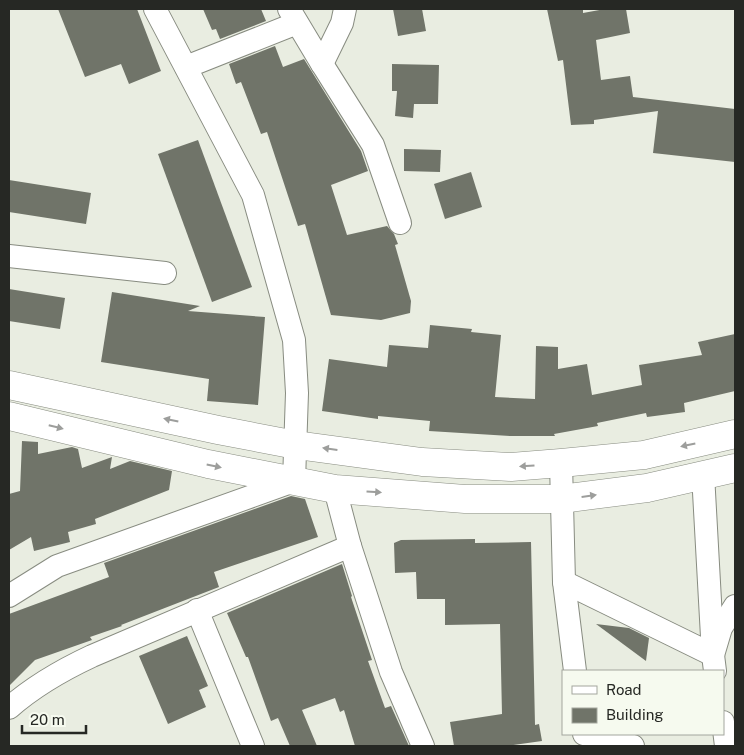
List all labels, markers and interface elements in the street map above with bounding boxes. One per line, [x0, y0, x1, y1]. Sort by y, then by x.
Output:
one-way arrow [163, 416, 178, 424]
one-way arrow [49, 423, 64, 431]
one-way arrow [680, 441, 695, 449]
one-way arrow [322, 445, 338, 453]
one-way arrow [206, 462, 222, 470]
one-way arrow [519, 462, 535, 470]
one-way arrow [366, 489, 382, 497]
one-way arrow [581, 492, 597, 500]
legend [562, 670, 724, 735]
text: Road [606, 681, 642, 698]
scale bar [22, 702, 86, 734]
text: Building [606, 706, 664, 723]
text: 20 m [30, 711, 65, 728]

